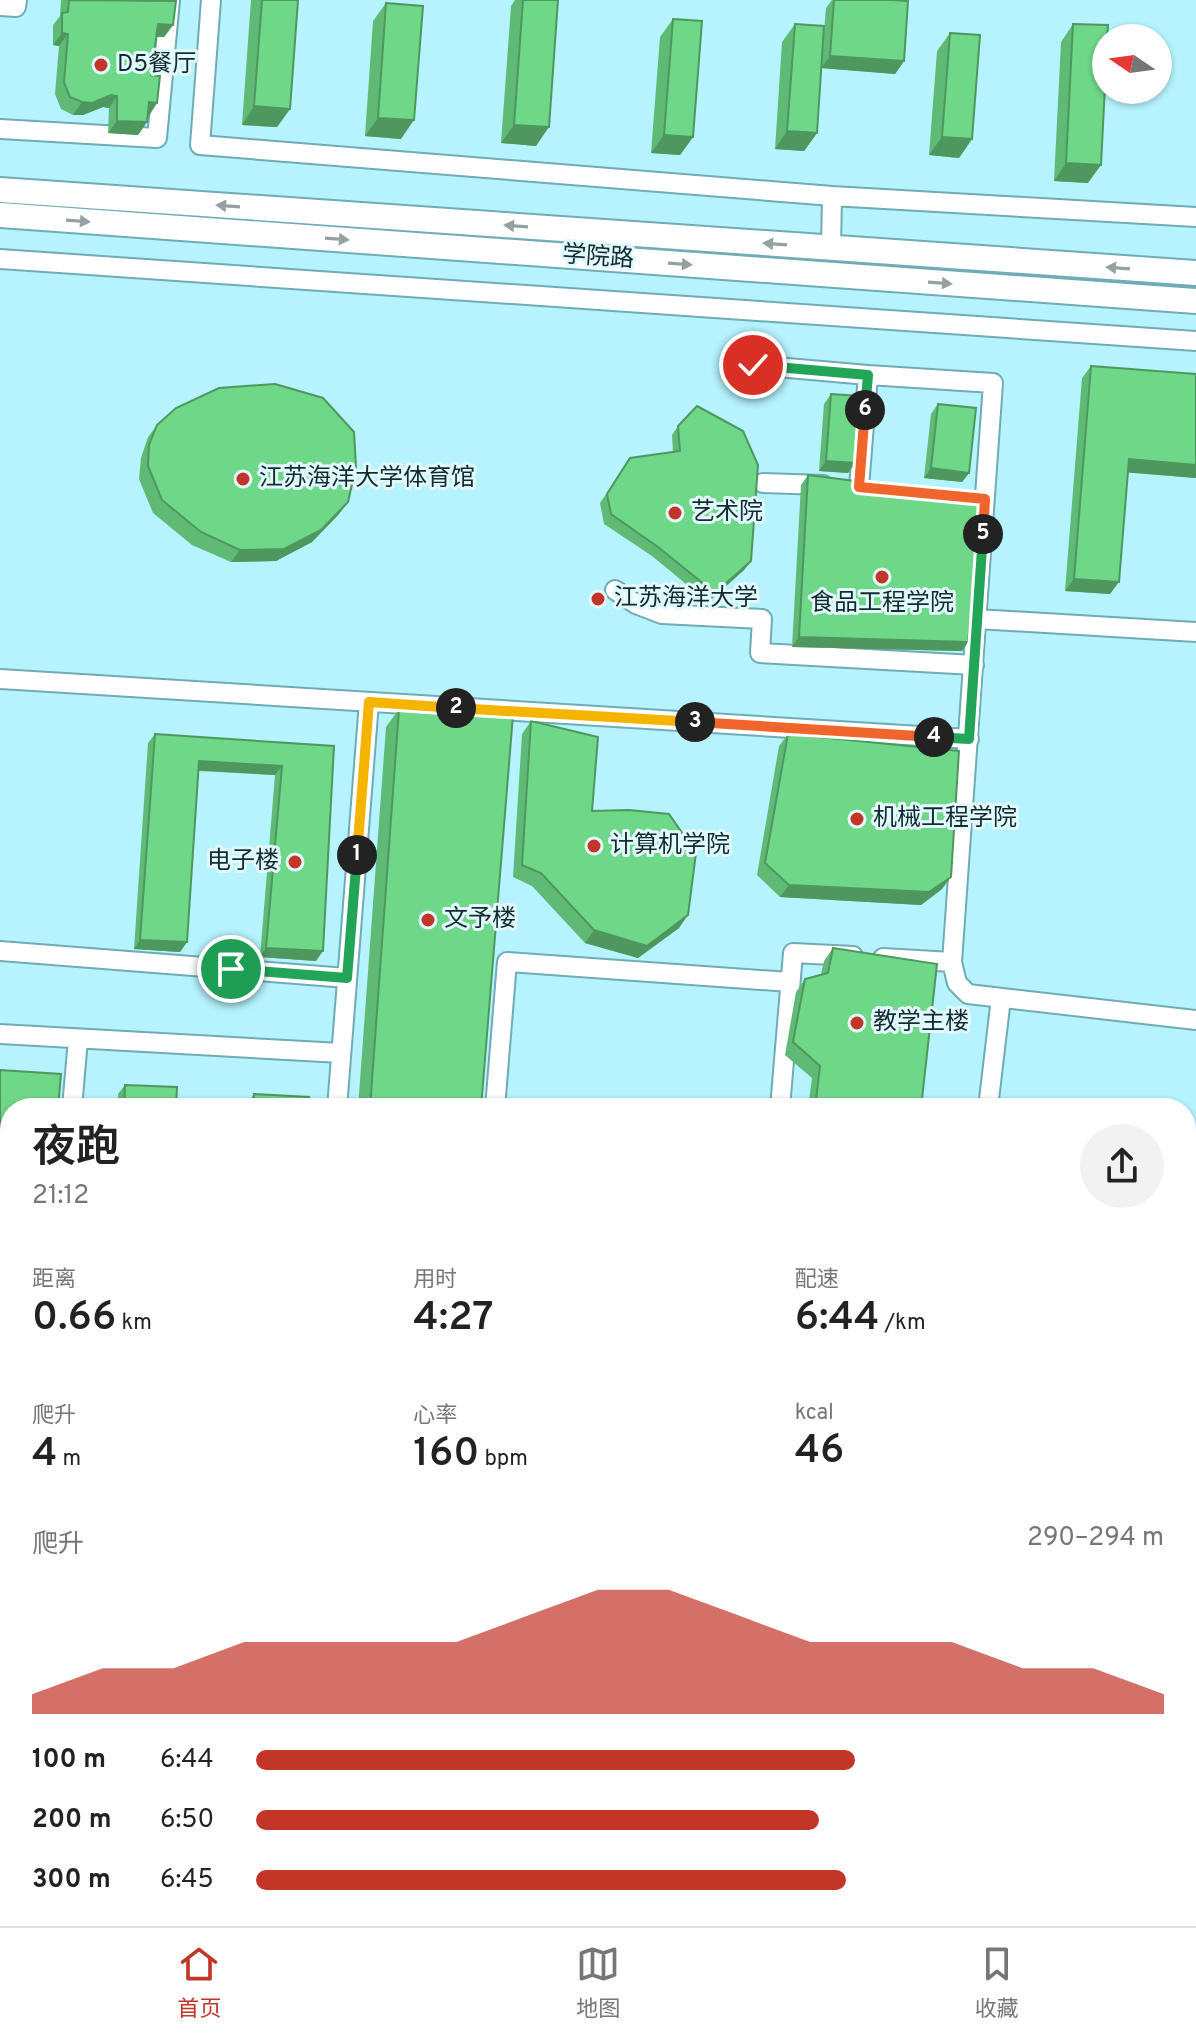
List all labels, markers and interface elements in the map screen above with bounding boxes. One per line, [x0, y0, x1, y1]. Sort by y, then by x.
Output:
north arrow [1092, 24, 1172, 104]
map controls [1092, 24, 1172, 104]
place label: D5餐厅 [117, 50, 196, 80]
marker: D5餐厅 [92, 56, 110, 74]
one-way arrow [215, 199, 240, 212]
one-way arrow [66, 215, 91, 228]
one-way arrow [503, 219, 528, 232]
one-way arrow [325, 233, 350, 246]
one-way arrow [762, 237, 787, 250]
street label: 学院路 [561, 241, 635, 275]
one-way arrow [668, 258, 693, 271]
one-way arrow [1105, 261, 1130, 274]
one-way arrow [928, 277, 953, 290]
pin [719, 331, 787, 399]
icon: check [731, 343, 775, 387]
pin: 6 [845, 390, 885, 430]
text: 6 [858, 396, 872, 423]
place label: 江苏海洋大学体育馆 [259, 464, 475, 494]
marker: 江苏海洋大学体育馆 [234, 470, 252, 488]
place label: 艺术院 [691, 498, 763, 528]
marker: 艺术院 [666, 504, 684, 522]
pin: 5 [963, 514, 1003, 554]
text: 5 [976, 520, 990, 547]
marker: 食品工程学院 [873, 568, 891, 586]
place label: 江苏海洋大学 [614, 584, 758, 614]
place label: 食品工程学院 [810, 589, 954, 619]
marker: 江苏海洋大学 [589, 590, 607, 608]
pin: 2 [436, 688, 476, 728]
text: 2 [449, 694, 463, 721]
pin: 3 [675, 702, 715, 742]
text: 3 [688, 708, 702, 735]
pin: 4 [914, 717, 954, 757]
text: 4 [927, 723, 941, 750]
place label: 机械工程学院 [873, 804, 1017, 834]
marker: 机械工程学院 [848, 810, 866, 828]
place label: 计算机学院 [610, 831, 730, 861]
pin: 1 [337, 835, 377, 875]
marker: 计算机学院 [585, 837, 603, 855]
text: 1 [353, 841, 361, 868]
place label: 电子楼 [207, 847, 279, 877]
marker: 电子楼 [286, 853, 304, 871]
place label: 文予楼 [444, 905, 516, 935]
marker: 文予楼 [419, 911, 437, 929]
pin [197, 935, 265, 1003]
icon: arrive [209, 947, 253, 991]
place label: 教学主楼 [873, 1008, 969, 1038]
marker: 教学主楼 [848, 1014, 866, 1032]
text: 夜跑 [32, 1122, 120, 1178]
button: share [1080, 1124, 1164, 1208]
text: 21:12 [32, 1180, 89, 1213]
text: 距离 [32, 1267, 76, 1294]
text: 用时 [413, 1267, 457, 1294]
text: 配速 [795, 1267, 839, 1294]
text: 0.66 [32, 1294, 116, 1344]
text: 4:27 [413, 1294, 494, 1344]
text: 6:44 [795, 1294, 879, 1344]
text: km [116, 1310, 152, 1337]
text: /km [879, 1310, 926, 1337]
text: kcal [795, 1400, 834, 1427]
text: 爬升 [32, 1403, 76, 1430]
text: 心率 [413, 1403, 457, 1430]
text: 46 [795, 1427, 844, 1477]
text: 4 [32, 1430, 57, 1480]
text: 160 [413, 1430, 479, 1480]
text: m [57, 1446, 81, 1473]
text: bpm [479, 1446, 528, 1473]
text: 290–294 m [1027, 1522, 1164, 1555]
text: 爬升 [32, 1529, 84, 1562]
text: 100 m [32, 1744, 106, 1777]
text: 6:44 [160, 1744, 214, 1777]
text: 200 m [32, 1804, 111, 1837]
text: 6:50 [160, 1804, 214, 1837]
text: 300 m [32, 1864, 111, 1897]
text: 6:45 [160, 1864, 214, 1897]
tab: 首页 [177, 1942, 221, 2024]
tab: 地图 [576, 1942, 620, 2024]
tab: 收藏 [975, 1942, 1019, 2024]

